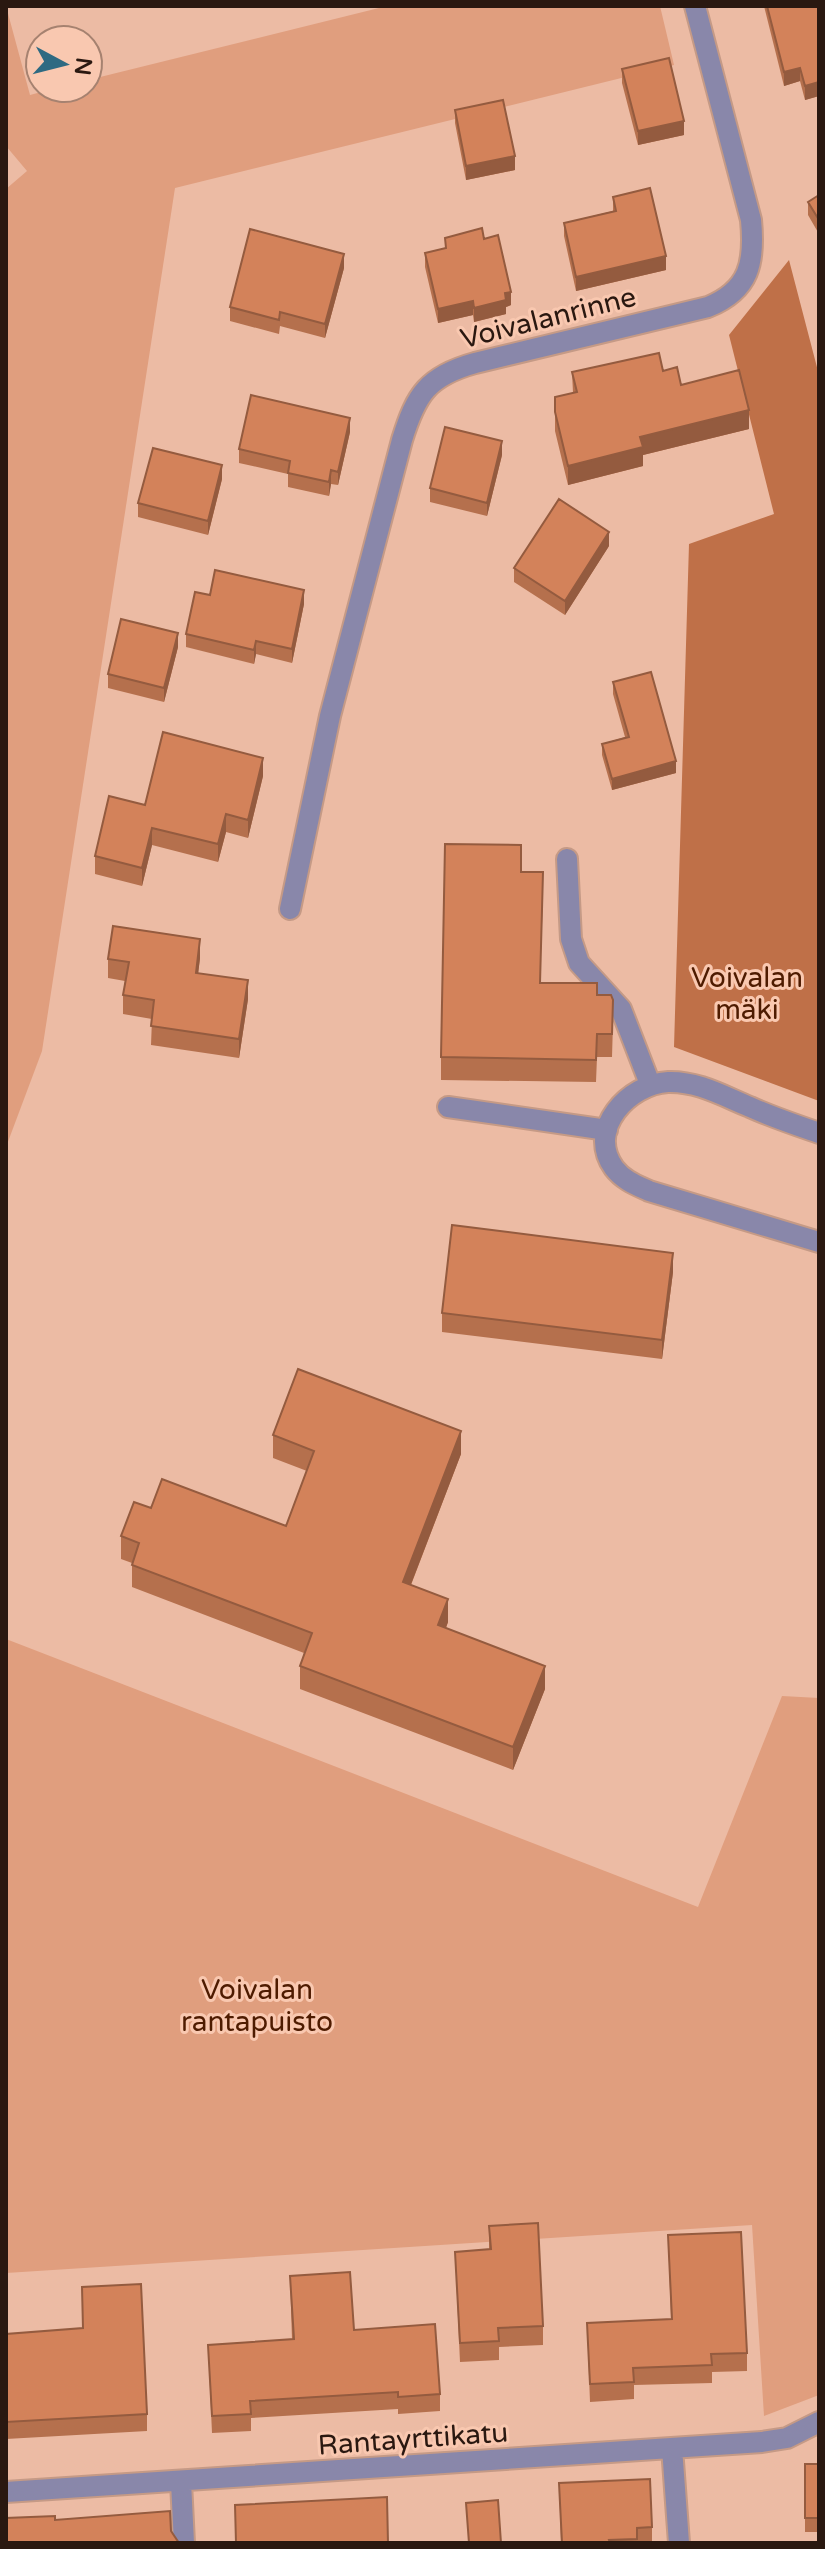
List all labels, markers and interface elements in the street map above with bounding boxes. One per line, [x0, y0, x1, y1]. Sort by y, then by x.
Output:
north arrow [24, 24, 104, 104]
text: N [69, 56, 97, 77]
street label: Voivalanrinne [457, 280, 640, 356]
park label: Voivalan mäki [691, 961, 803, 1027]
park label: Voivalan rantapuisto [181, 1973, 333, 2039]
street label: Rantayrttikatu [317, 2415, 509, 2463]

